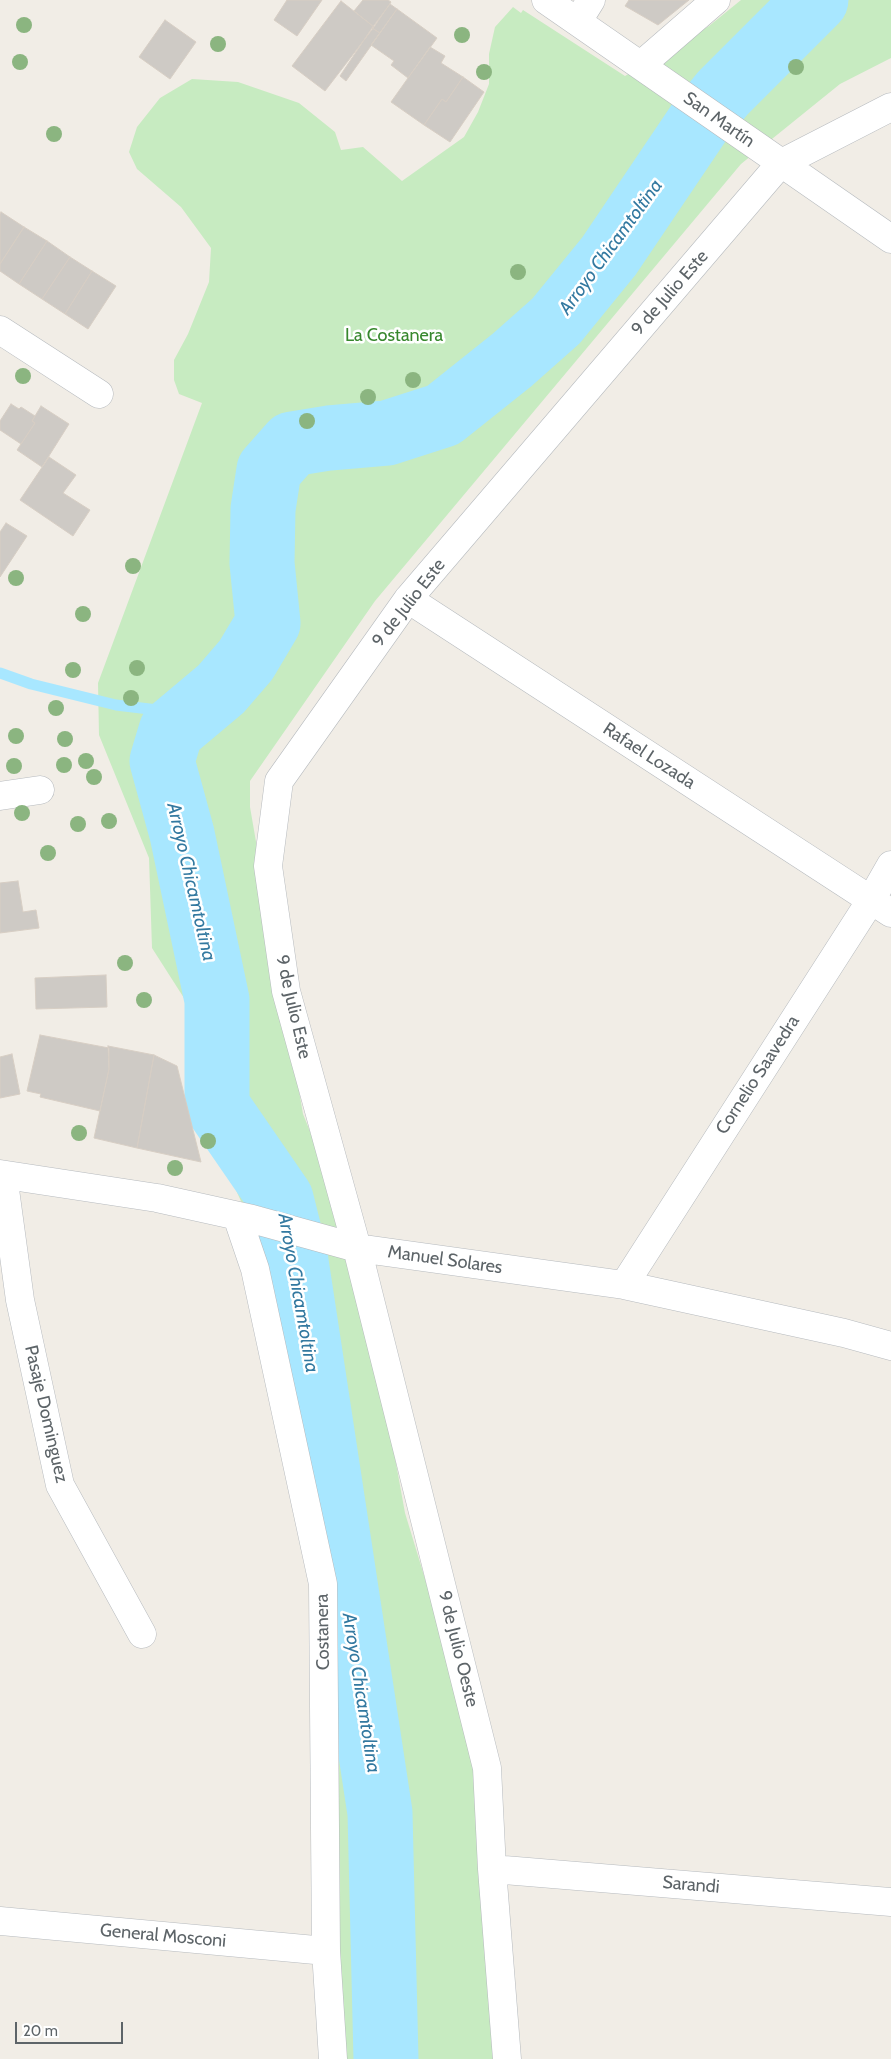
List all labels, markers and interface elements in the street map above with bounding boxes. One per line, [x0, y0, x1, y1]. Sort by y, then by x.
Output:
street label: San Martín [679, 88, 759, 152]
water label: Arroyo Chicamtoltina [554, 175, 668, 319]
street label: 9 de Julio Este [627, 246, 713, 340]
park label: La Costanera [345, 325, 443, 347]
street label: 9 de Julio Este [368, 555, 450, 651]
street label: Rafael Lozada [599, 718, 699, 794]
water label: Arroyo Chicamtoltina [162, 801, 220, 963]
street label: 9 de Julio Este [271, 953, 315, 1061]
street label: Cornelio Saavedra [712, 1012, 804, 1138]
water label: Arroyo Chicamtoltina [273, 1211, 323, 1375]
street label: Manuel Solares [386, 1241, 504, 1279]
street label: Pasaje Dominguez [20, 1343, 72, 1485]
street label: 9 de Julio Oeste [433, 1589, 483, 1709]
street label: Costanera [312, 1594, 334, 1670]
water label: Arroyo Chicamtoltina [337, 1611, 385, 1775]
street label: Sarandi [662, 1872, 720, 1898]
street label: General Mosconi [99, 1920, 227, 1952]
scale bar [18, 2012, 125, 2044]
text: 20 m [23, 2022, 58, 2040]

